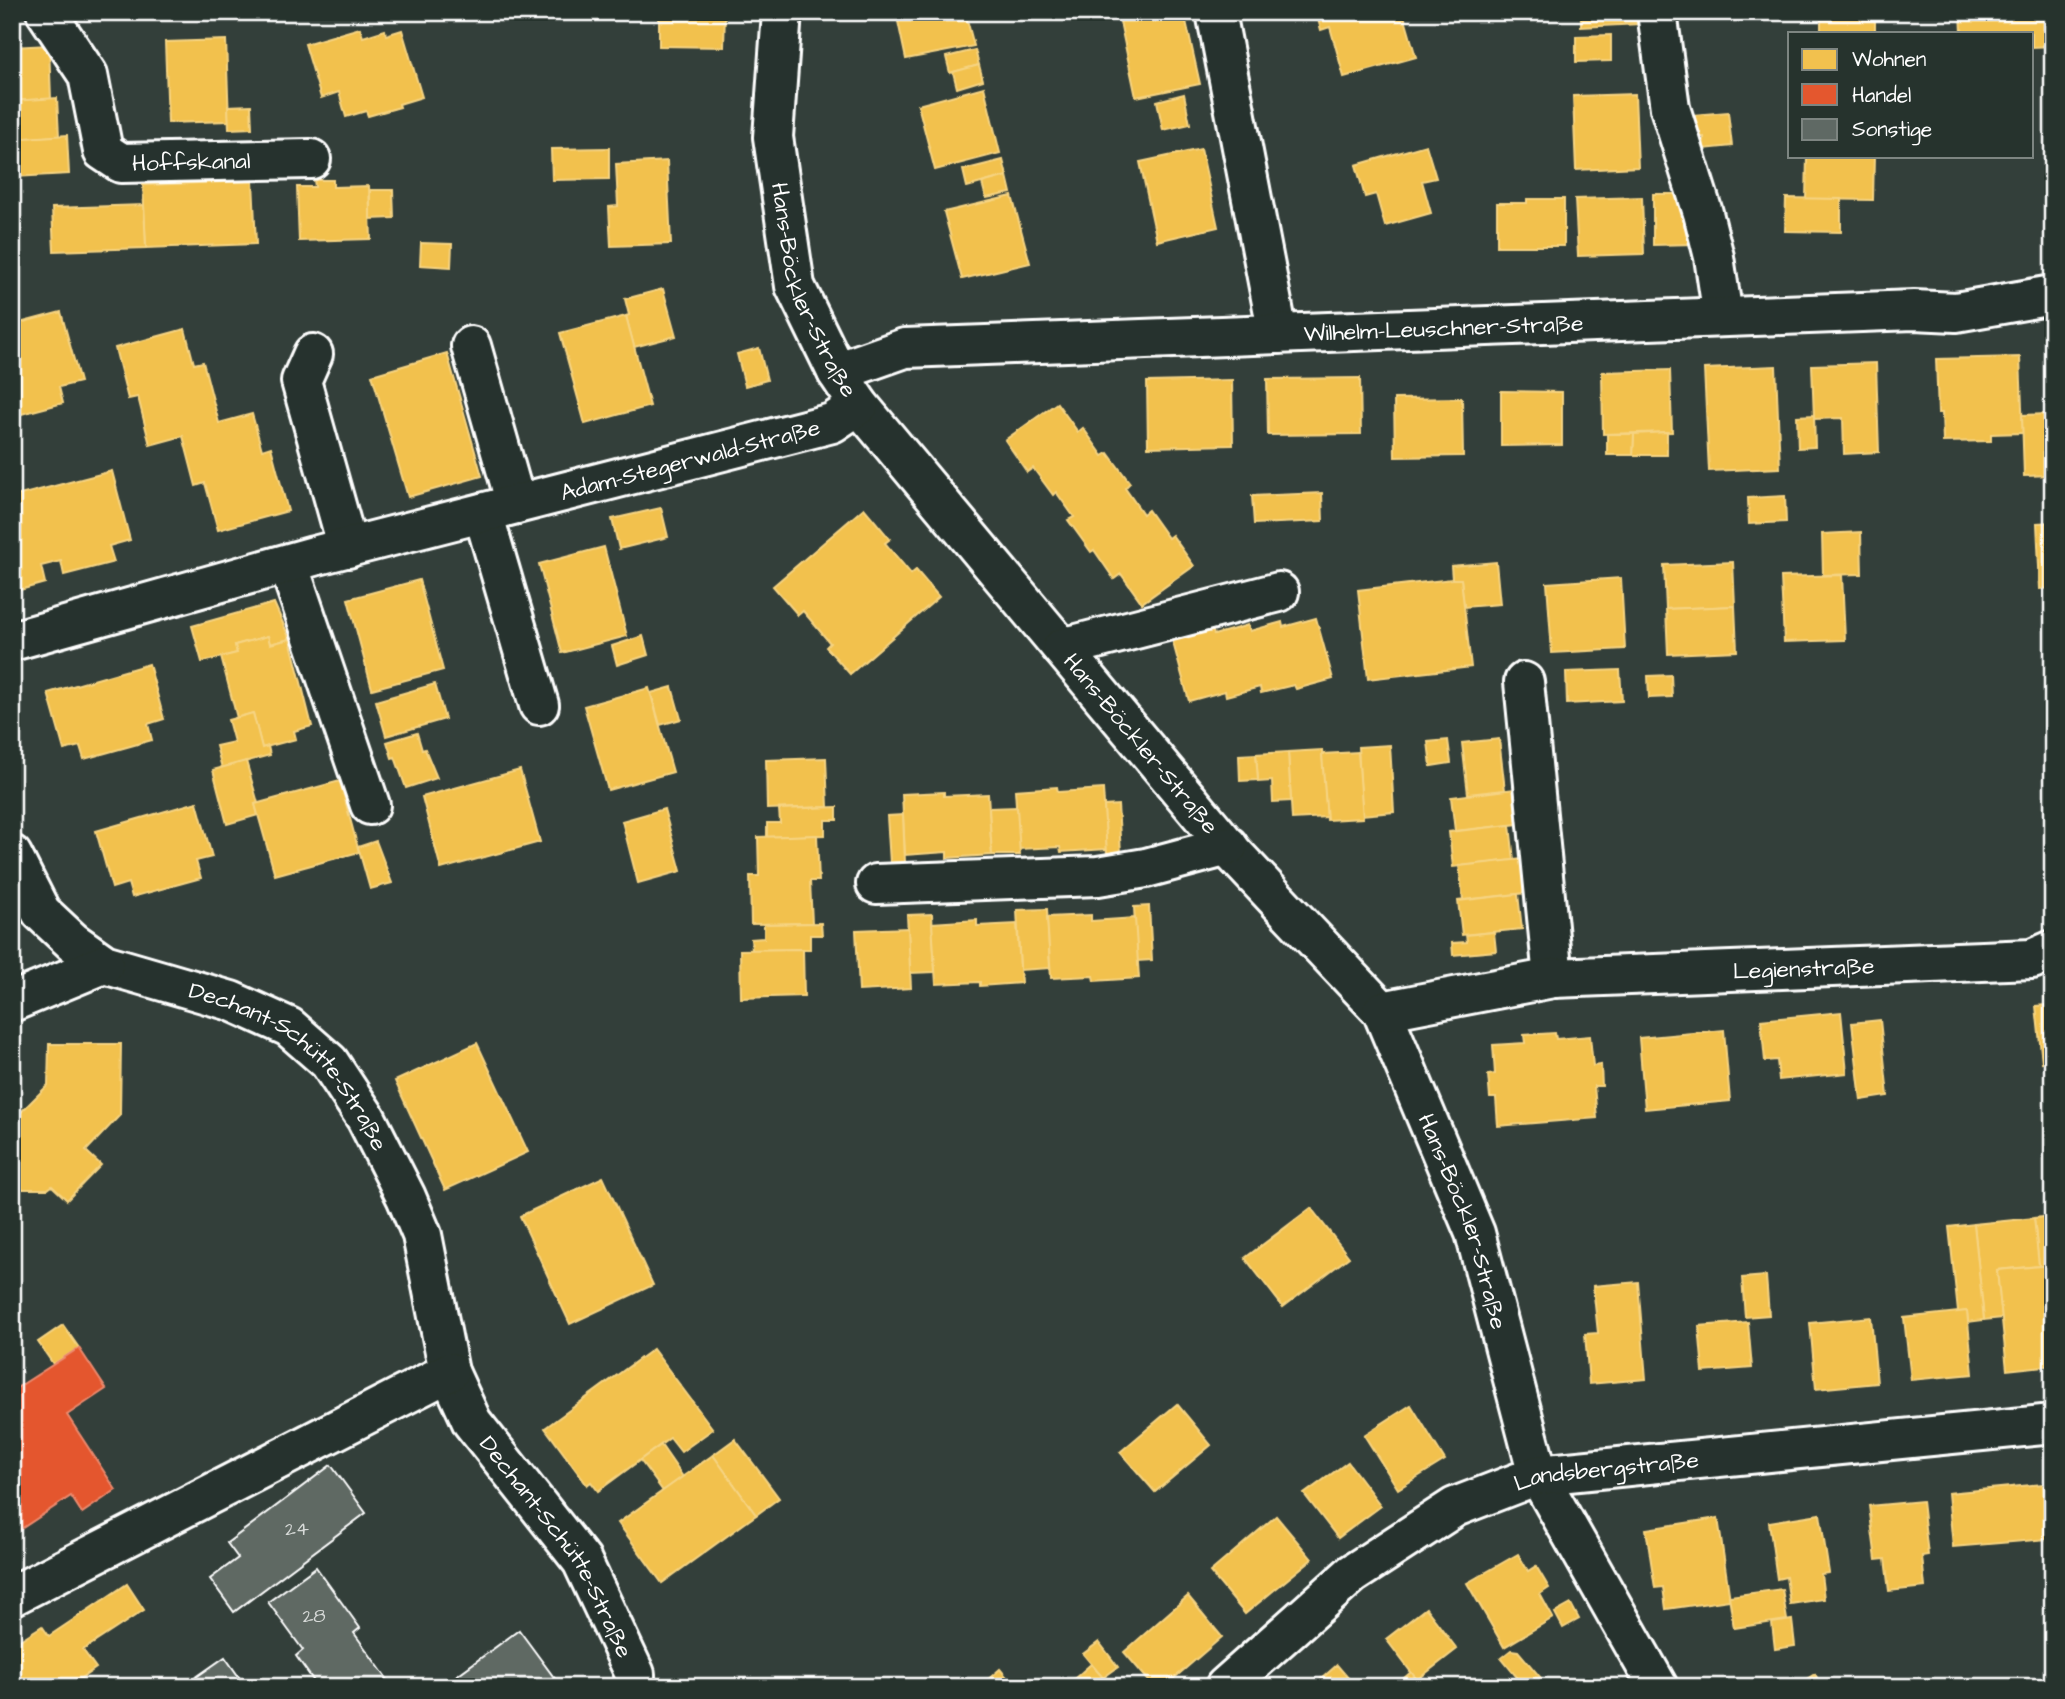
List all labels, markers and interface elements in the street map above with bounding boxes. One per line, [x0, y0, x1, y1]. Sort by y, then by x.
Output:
legend [1788, 32, 2034, 158]
text: Wohnen [1852, 45, 1926, 74]
text: Handel [1852, 81, 1911, 110]
text: Sonstige [1852, 115, 1932, 146]
street label: Hoffskanal [132, 145, 251, 180]
street label: Hans-Böckler-Straße [763, 180, 864, 404]
street label: Wilhelm-Leuschner-Straße [1303, 307, 1584, 350]
street label: Adam-Stegerwald-Straße [557, 412, 824, 509]
street label: Hans-Böckler-Straße [1056, 647, 1226, 841]
street label: Legienstraße [1732, 950, 1875, 988]
street label: Dechant-Schütte-Straße [185, 975, 395, 1156]
street label: Hans-Böckler-Straße [1410, 1109, 1514, 1333]
street label: Dechant-Schütte-Straße [472, 1429, 640, 1663]
street label: Landsbergstraße [1509, 1444, 1700, 1500]
house number: 24 [285, 1516, 309, 1543]
house number: 28 [302, 1603, 326, 1630]

